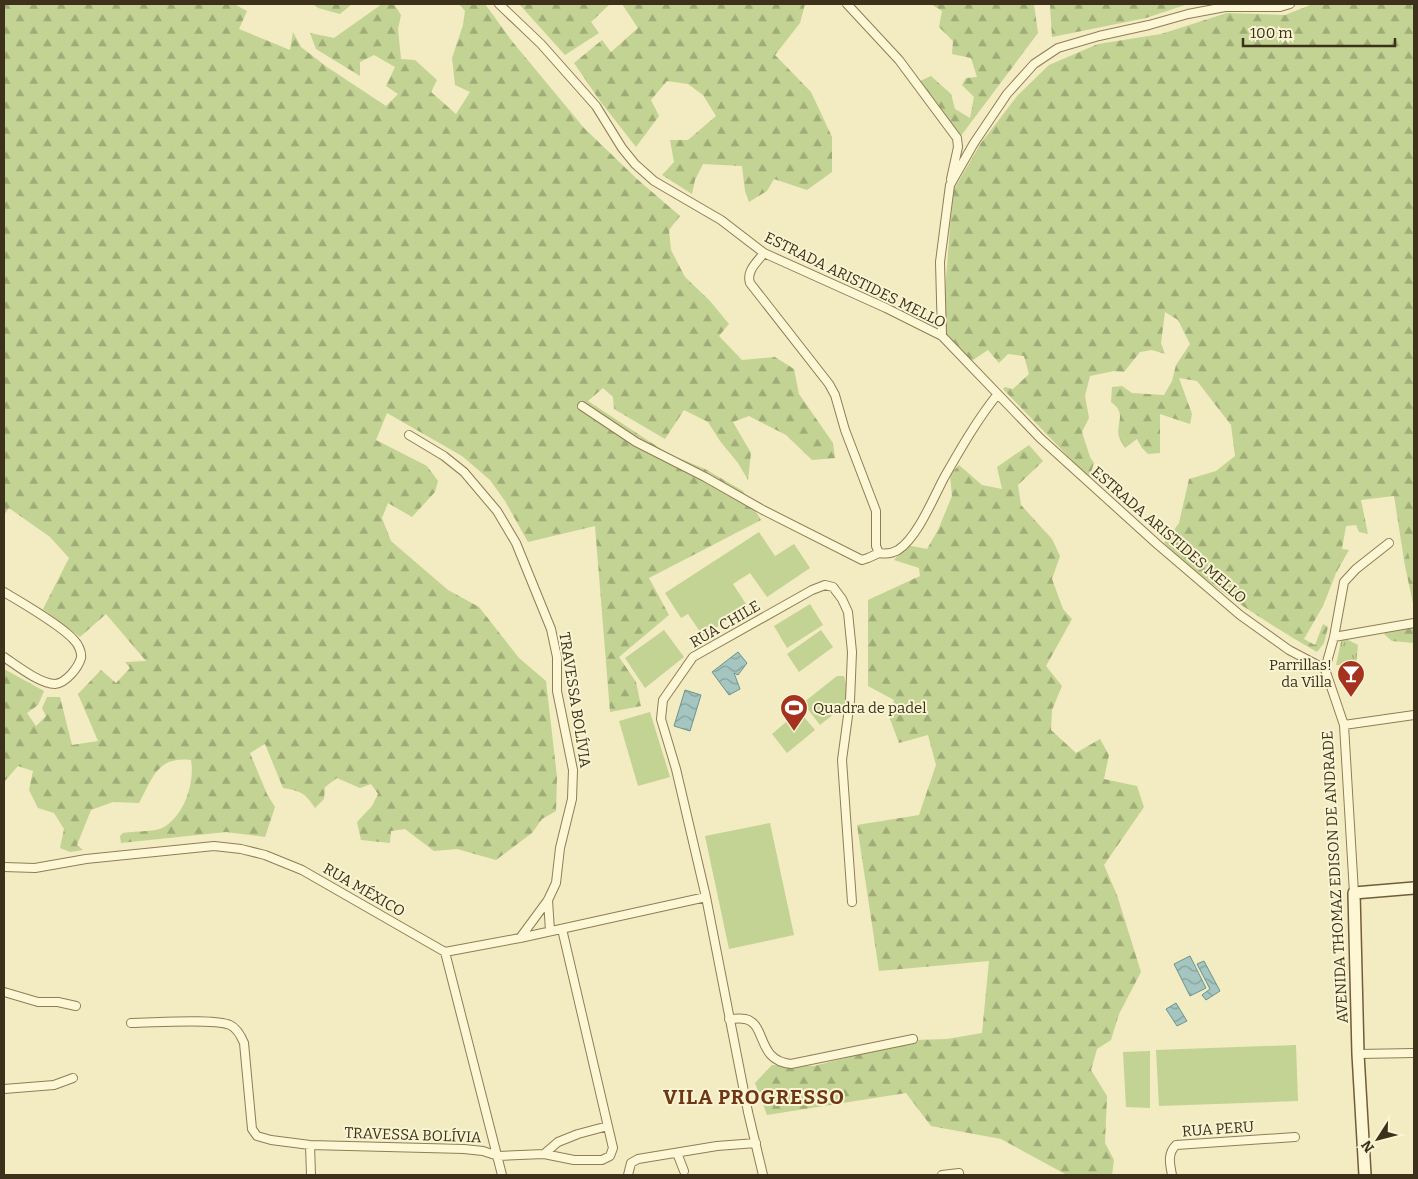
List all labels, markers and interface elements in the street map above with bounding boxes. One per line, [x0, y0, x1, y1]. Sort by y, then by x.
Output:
scale bar [1243, 15, 1396, 47]
text: 100 m [1250, 24, 1293, 42]
street label: ESTRADA ARISTIDES MELLO [761, 228, 949, 332]
street label: ESTRADA ARISTIDES MELLO [1088, 463, 1250, 607]
street label: RUA CHILE [687, 597, 763, 651]
street label: TRAVESSA BOLÍVIA [555, 631, 595, 769]
place label: Parrillas! da Villa [1269, 656, 1332, 691]
bar icon: Parrillas! da Villa [1336, 659, 1366, 698]
sports icon: Quadra de padel [779, 693, 809, 732]
place label: Quadra de padel [813, 699, 927, 717]
street label: AVENIDA THOMAZ EDISON DE ANDRADE [1318, 730, 1352, 1024]
street label: RUA MÉXICO [320, 859, 408, 921]
district label: VILA PROGRESSO [663, 1085, 845, 1109]
north arrow [1353, 1114, 1403, 1164]
street label: RUA PERU [1181, 1117, 1255, 1141]
street label: TRAVESSA BOLÍVIA [344, 1124, 482, 1146]
text: N [1358, 1137, 1378, 1156]

